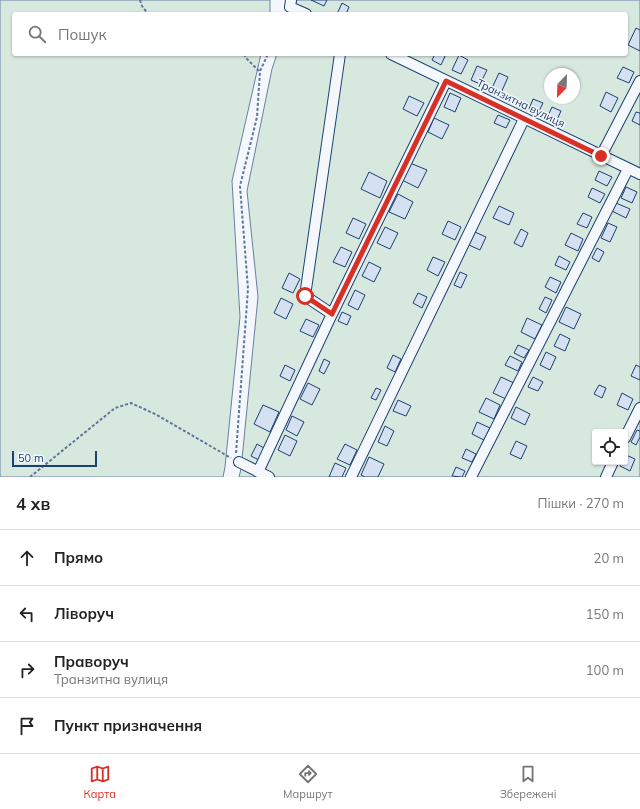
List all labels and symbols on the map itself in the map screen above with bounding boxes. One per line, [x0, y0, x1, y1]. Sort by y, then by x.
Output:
north arrow [544, 68, 580, 104]
street label: Транзитна вулиця [475, 76, 567, 130]
route end [592, 147, 610, 165]
route start [296, 287, 314, 305]
scale bar [12, 449, 97, 468]

